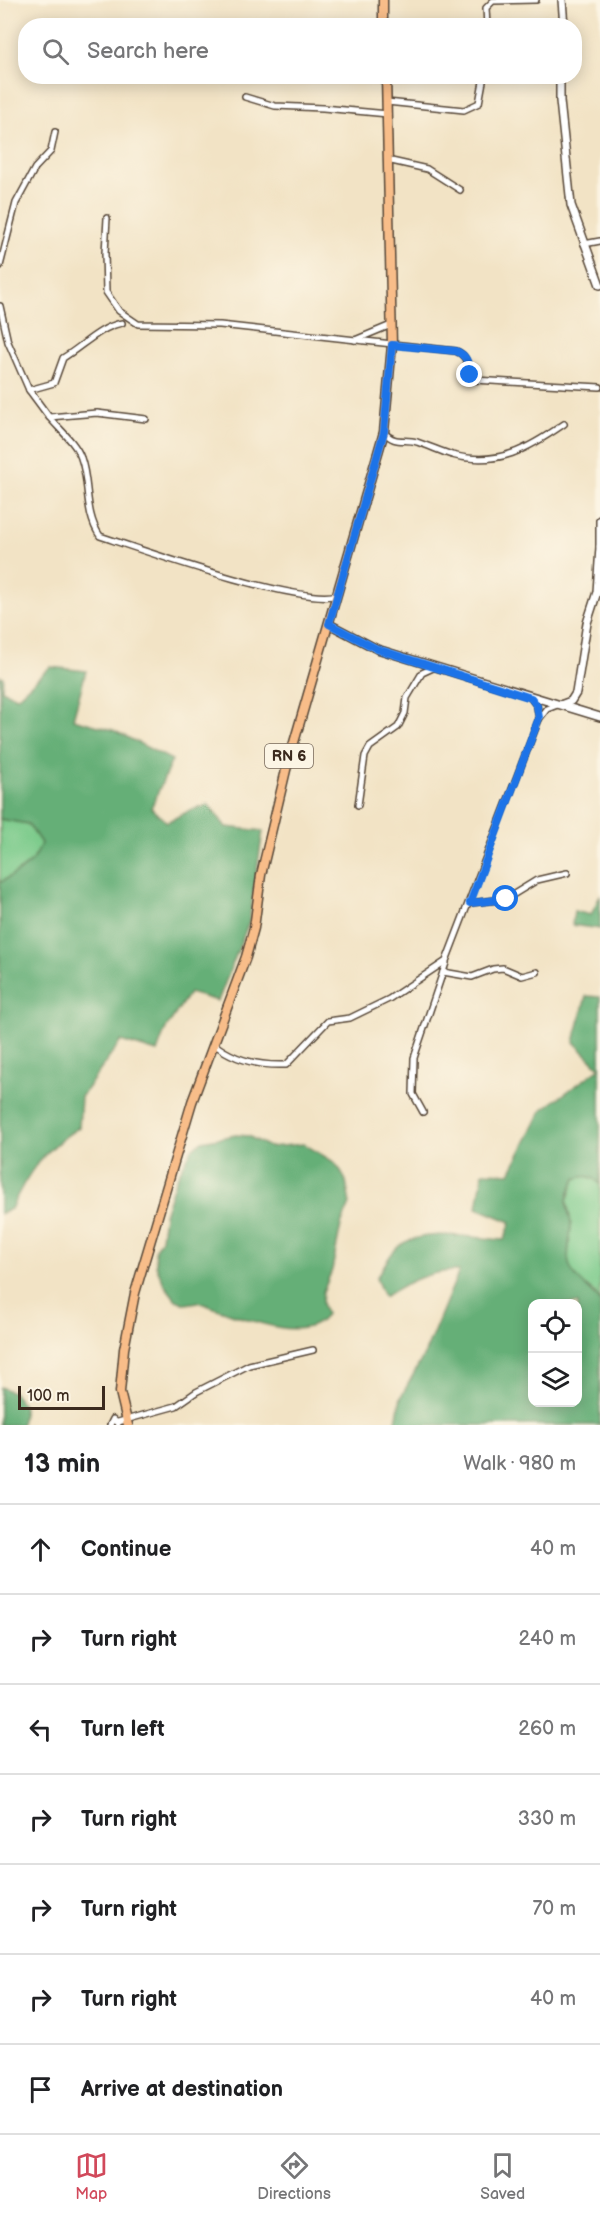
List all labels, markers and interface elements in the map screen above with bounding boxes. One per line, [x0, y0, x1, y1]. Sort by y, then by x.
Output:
search box [18, 18, 582, 84]
icon: search [39, 35, 72, 68]
text: Search here [87, 38, 209, 65]
route end [456, 361, 482, 387]
road number: RN 6 [265, 744, 313, 768]
route start [492, 885, 518, 911]
map controls [528, 1299, 582, 1407]
button: locate [528, 1299, 582, 1353]
button: layers [528, 1353, 582, 1407]
scale bar [18, 1383, 105, 1410]
text: 100 m [27, 1387, 70, 1406]
text: 13 min [24, 1449, 100, 1480]
text: Walk · 980 m [463, 1452, 576, 1476]
icon: ahead [24, 1533, 57, 1566]
text: Continue [81, 1536, 171, 1563]
text: 40 m [530, 1537, 576, 1561]
icon: right [24, 1623, 57, 1656]
text: Turn right [81, 1626, 177, 1653]
text: 240 m [519, 1627, 576, 1651]
icon: left [24, 1713, 57, 1746]
text: Turn left [81, 1716, 165, 1743]
text: 260 m [518, 1717, 576, 1741]
icon: right [24, 1803, 57, 1836]
text: Turn right [81, 1806, 177, 1833]
text: 330 m [518, 1807, 576, 1831]
icon: right [24, 1893, 57, 1926]
text: Turn right [81, 1896, 177, 1923]
text: 70 m [532, 1897, 576, 1921]
icon: right [24, 1983, 57, 2016]
text: Turn right [81, 1986, 177, 2013]
text: 40 m [530, 1987, 576, 2011]
icon: arrive [24, 2073, 57, 2106]
text: Arrive at destination [81, 2076, 283, 2103]
tab: Map [75, 2149, 108, 2204]
tab: Directions [257, 2149, 331, 2204]
tab: Saved [480, 2149, 525, 2204]

